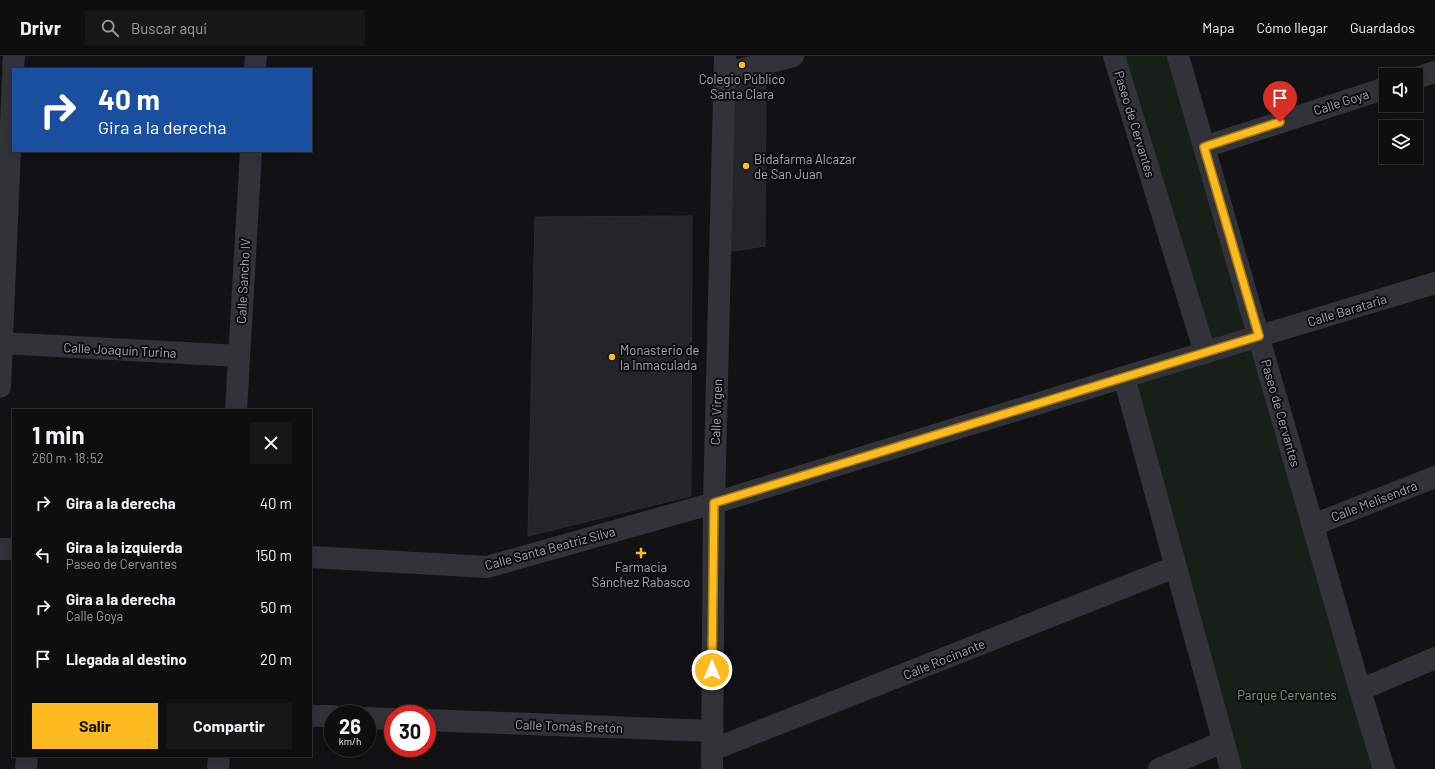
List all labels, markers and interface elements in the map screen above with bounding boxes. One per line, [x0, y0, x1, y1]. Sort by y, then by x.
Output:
search box [85, 10, 365, 46]
text: Drivr [20, 16, 61, 39]
icon: search [99, 17, 121, 39]
text: Buscar aquí [131, 19, 207, 37]
text: Mapa [1202, 19, 1234, 36]
text: Cómo llegar [1256, 19, 1328, 36]
text: Guardados [1350, 19, 1415, 36]
marker: Colegio Público Santa Clara [737, 60, 747, 70]
map controls [1379, 68, 1423, 164]
button: sound [1379, 68, 1423, 112]
street label: Paseo de Cervantes [1111, 69, 1159, 179]
place label: Colegio Público Santa Clara [699, 71, 785, 102]
pin [1263, 81, 1297, 122]
text: 40 m [98, 82, 160, 116]
icon: right [32, 84, 84, 136]
street label: Calle Goya [1311, 86, 1371, 118]
icon: arrive [1269, 87, 1291, 109]
text: Gira a la derecha [98, 116, 226, 138]
button: layers [1379, 120, 1423, 164]
place label: Bidafarma Alcazar de San Juan [754, 151, 857, 182]
marker: Bidafarma Alcazar de San Juan [741, 161, 751, 171]
street label: Calle Sancho IV [233, 238, 253, 324]
street label: Calle Barataria [1305, 290, 1389, 330]
street label: Calle Joaquín Turina [63, 339, 177, 361]
place label: Monasterio de la Inmaculada [620, 342, 700, 373]
marker: Monasterio de la Inmaculada [607, 352, 617, 362]
street label: Paseo de Cervantes [1258, 357, 1304, 469]
street label: Calle Virgen [707, 379, 725, 445]
text: 1 min [32, 420, 85, 449]
button: close [250, 422, 292, 464]
text: 260 m · 18:52 [32, 450, 104, 466]
street label: Calle Melisendra [1329, 477, 1419, 525]
icon: right [32, 492, 54, 514]
text: Gira a la derecha [66, 494, 176, 512]
text: 40 m [260, 494, 292, 512]
street label: Calle Santa Beatriz Silva [483, 523, 617, 573]
text: Gira a la izquierda [66, 538, 182, 556]
icon: left [32, 544, 54, 566]
text: 150 m [255, 546, 292, 564]
marker: Farmacia Sánchez Rabasco [636, 548, 646, 558]
text: Paseo de Cervantes [66, 556, 177, 572]
place label: Farmacia Sánchez Rabasco [592, 559, 690, 590]
text: Gira a la derecha [66, 590, 176, 608]
icon: right [32, 596, 54, 618]
text: 50 m [260, 598, 292, 616]
text: Calle Goya [66, 608, 123, 624]
street label: Calle Rocinante [901, 635, 987, 683]
icon: arrive [32, 648, 54, 670]
position arrow [691, 649, 733, 691]
text: Llegada al destino [66, 650, 187, 668]
text: 20 m [260, 650, 292, 668]
park label: Parque Cervantes [1237, 687, 1337, 703]
button: Salir [32, 703, 158, 749]
button: Compartir [166, 703, 292, 749]
speed limit sign: 30 [384, 705, 436, 757]
text: 26 [339, 714, 361, 738]
street label: Calle Tomás Bretón [515, 716, 623, 736]
text: km/h [339, 735, 361, 747]

